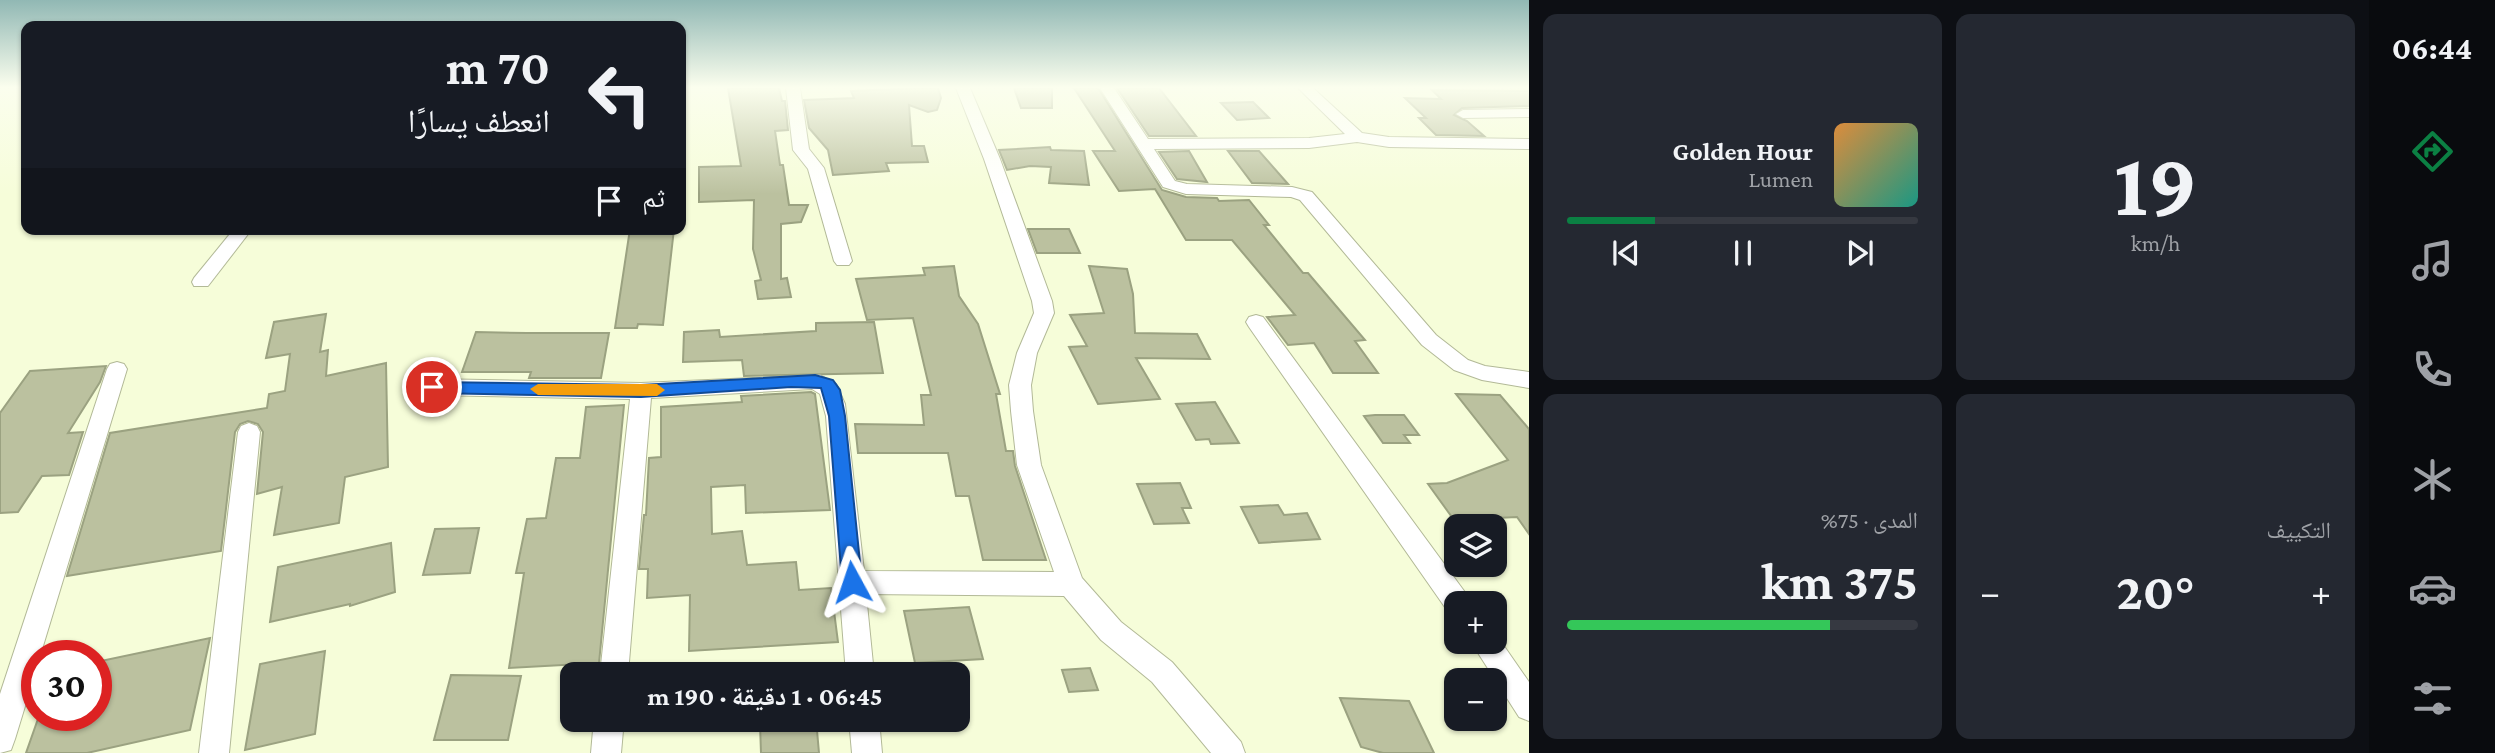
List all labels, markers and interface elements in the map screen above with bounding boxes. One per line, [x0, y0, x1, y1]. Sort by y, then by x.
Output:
text: 06:44 [2392, 30, 2472, 66]
text: 70 m [446, 40, 550, 95]
icon: left [574, 49, 665, 140]
text: انعطف يسارًا [408, 103, 550, 139]
icon: directions [2408, 127, 2457, 176]
text: 19 [2114, 133, 2197, 235]
text: Golden Hour [1672, 137, 1813, 166]
text: Lumen [1749, 166, 1813, 192]
icon: arrive [590, 182, 628, 220]
text: ثم [642, 184, 665, 213]
text: km/h [2131, 230, 2180, 256]
icon: previous [1607, 234, 1645, 272]
icon: pause [1724, 234, 1762, 272]
icon: next [1841, 234, 1879, 272]
icon: music [2408, 236, 2457, 285]
icon: phone [2408, 345, 2457, 394]
pin [402, 357, 462, 417]
icon: arrive [413, 368, 451, 406]
icon: climate [2408, 455, 2457, 504]
text: المدى · 75% [1821, 507, 1918, 533]
map controls [1444, 514, 1507, 731]
button: layers [1444, 514, 1507, 577]
text: التكييف [2266, 517, 2331, 543]
position arrow [815, 545, 889, 619]
text: 375 km [1761, 552, 1918, 610]
text: 20° [2116, 562, 2195, 620]
icon: car [2408, 564, 2457, 613]
text: − [1980, 571, 2000, 613]
text: + [2311, 571, 2331, 613]
button: + [1444, 591, 1507, 654]
speed limit sign: 30 [21, 640, 112, 731]
button: − [1444, 668, 1507, 731]
icon: filters [2408, 674, 2457, 723]
text: 06:45 · 1 دقيقة · 190 m [647, 682, 883, 711]

